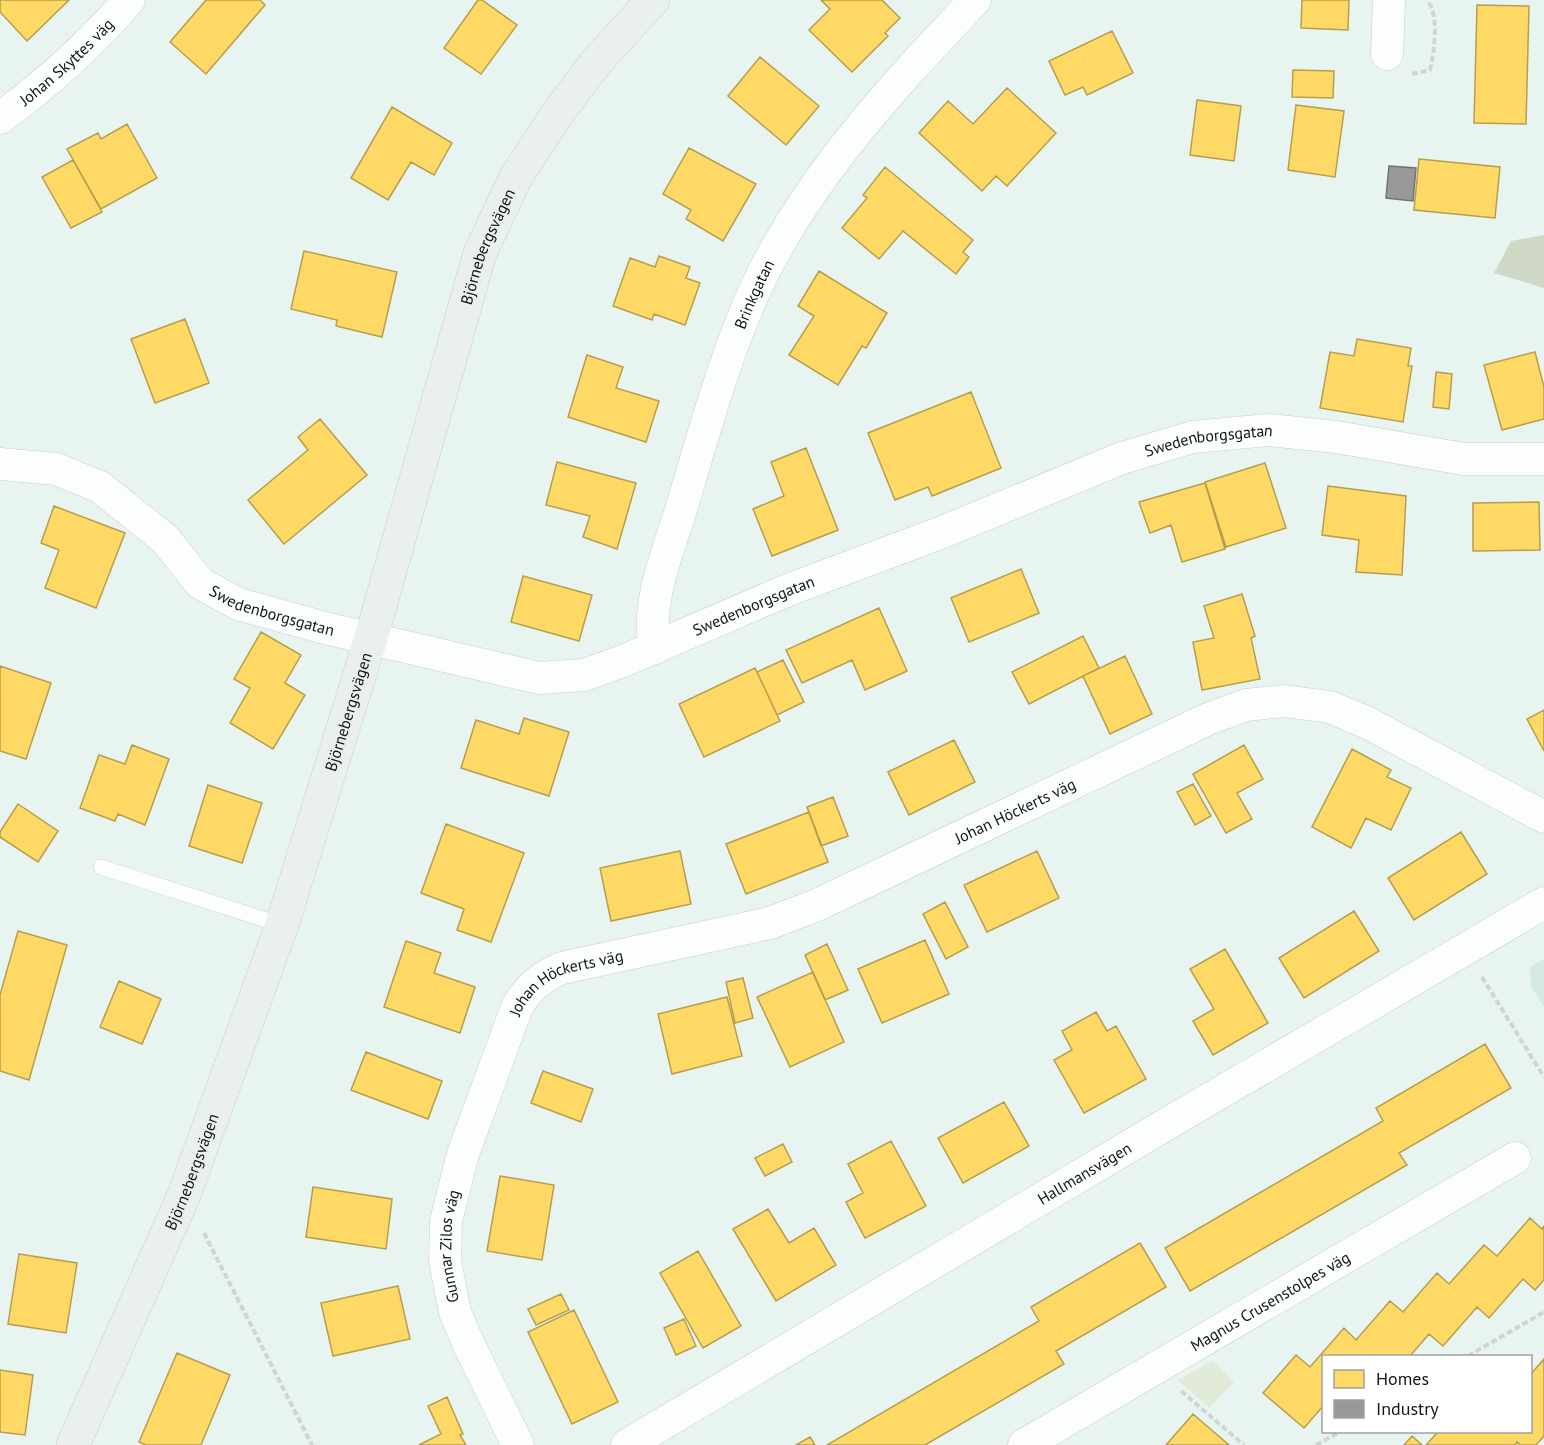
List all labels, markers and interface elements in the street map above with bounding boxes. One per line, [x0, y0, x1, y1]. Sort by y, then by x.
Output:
street label: Johan Skyttes väg [15, 14, 118, 110]
street label: Björnebergsvägen [456, 185, 519, 307]
street label: Brinkgatan [730, 256, 778, 332]
street label: Swedenborgsgatan [1142, 420, 1274, 461]
street label: Swedenborgsgatan [689, 571, 817, 640]
street label: Swedenborgsgatan [206, 580, 336, 640]
street label: Björnebergsvägen [320, 650, 376, 774]
street label: Johan Höckerts väg [950, 774, 1079, 849]
street label: Johan Höckerts väg [504, 945, 625, 1020]
street label: Björnebergsvägen [160, 1111, 223, 1233]
street label: Hallmansvägen [1034, 1137, 1135, 1209]
street label: Gunnar Zilos väg [435, 1187, 464, 1305]
street label: Magnus Crusenstolpes väg [1187, 1247, 1353, 1356]
legend [1322, 1355, 1532, 1433]
text: Homes [1376, 1367, 1429, 1390]
text: Industry [1376, 1397, 1439, 1420]

